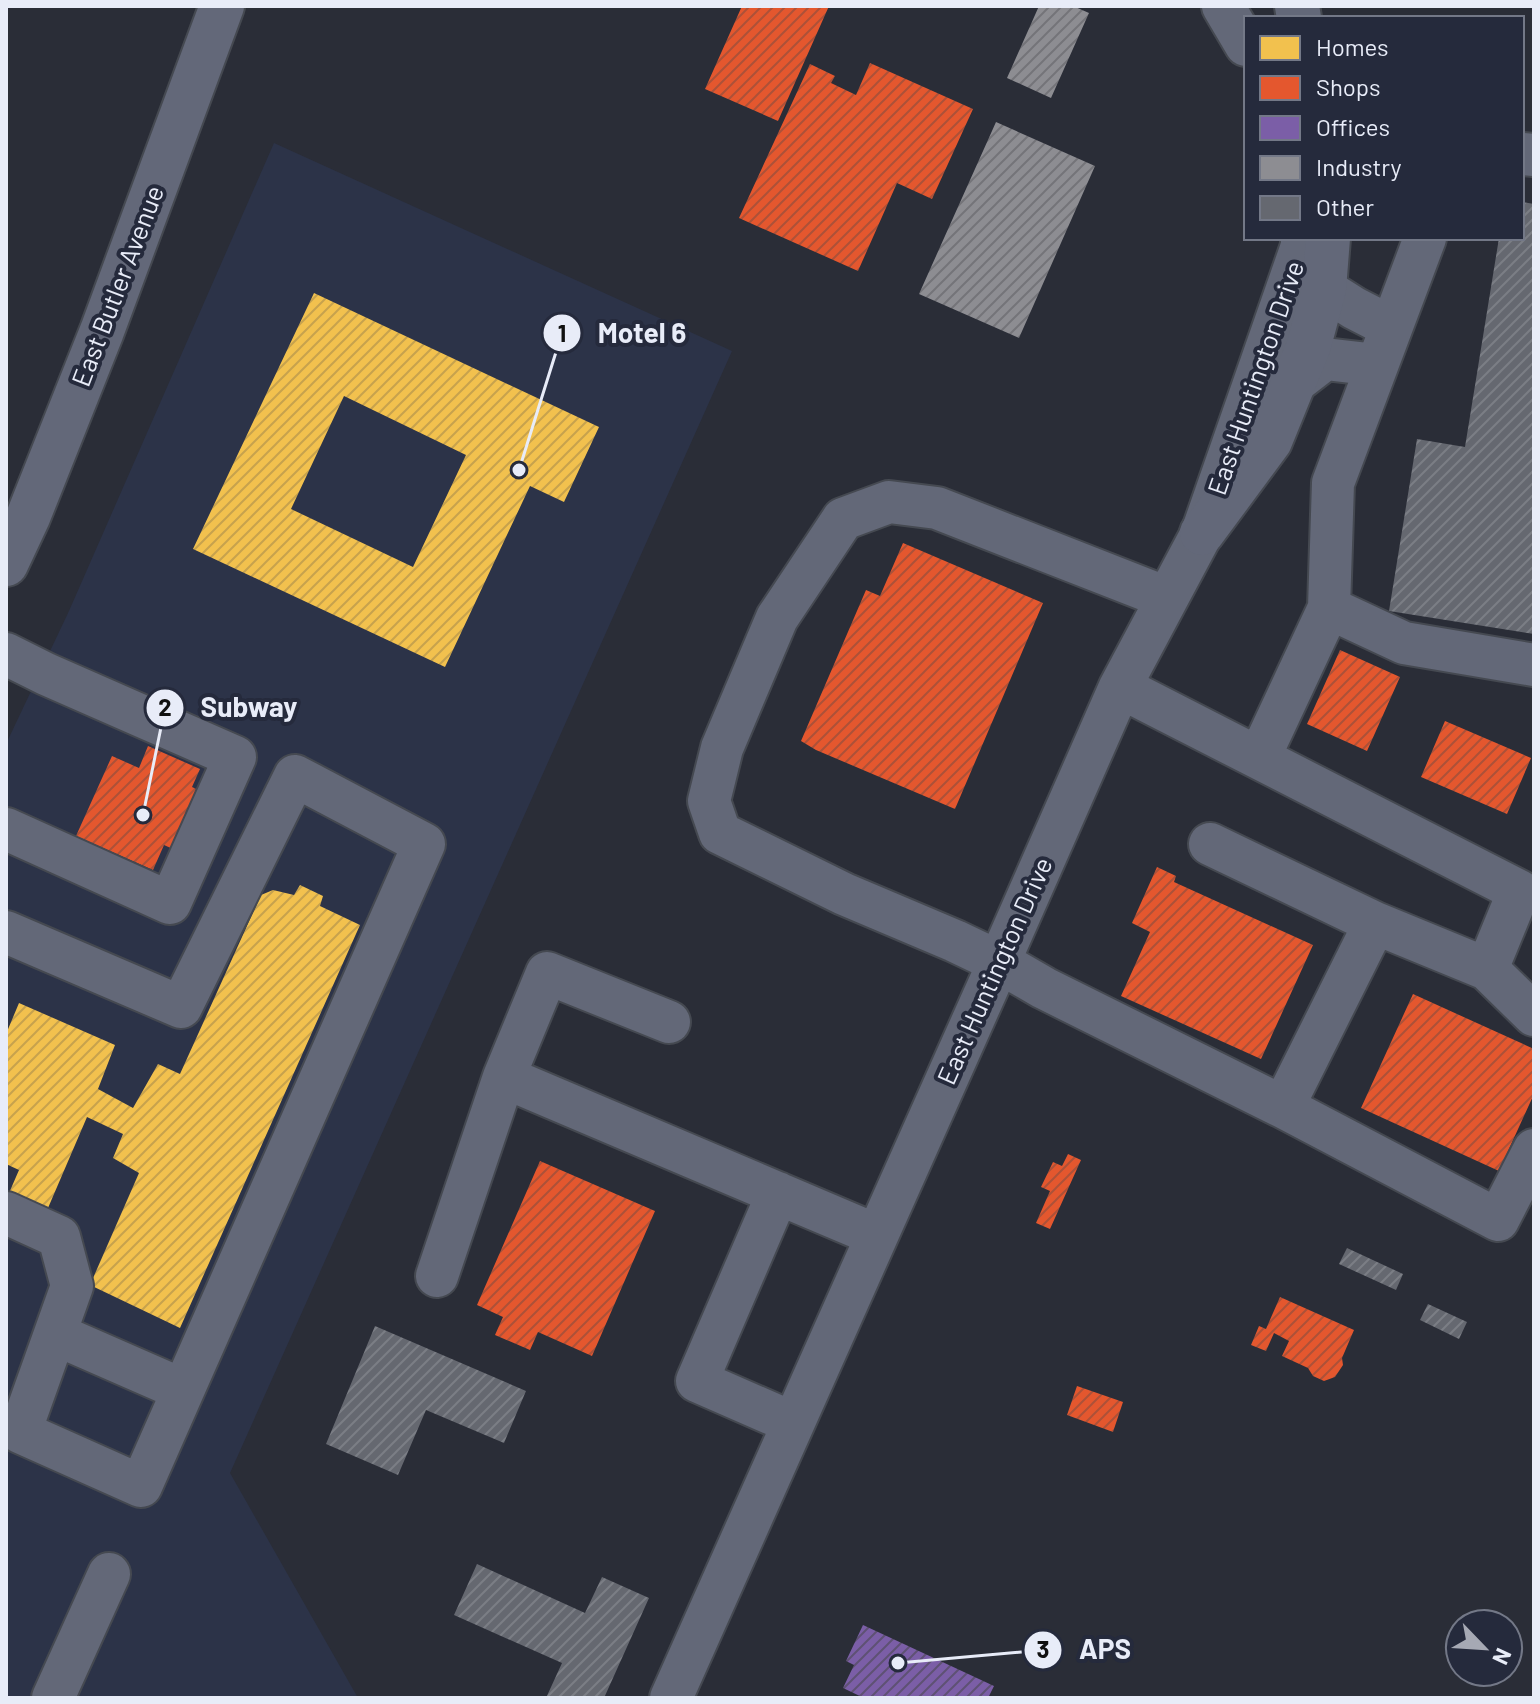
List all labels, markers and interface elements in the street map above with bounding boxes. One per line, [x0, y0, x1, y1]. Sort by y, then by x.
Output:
legend [1244, 16, 1524, 240]
text: Homes [1316, 32, 1389, 61]
text: Shops [1316, 72, 1381, 101]
text: Offices [1316, 112, 1390, 141]
text: Industry [1316, 152, 1402, 181]
street label: East Butler Avenue [64, 181, 169, 390]
text: Other [1316, 192, 1374, 221]
street label: East Huntington Drive [1200, 256, 1309, 499]
callout: Motel 6 [542, 307, 702, 359]
text: Motel 6 [598, 315, 686, 349]
text: 1 [558, 318, 566, 347]
callout: Subway [145, 682, 314, 734]
text: Subway [201, 689, 297, 723]
text: 2 [158, 692, 172, 721]
street label: East Huntington Drive [930, 852, 1058, 1089]
north arrow [1444, 1608, 1524, 1688]
callout: APS [1023, 1624, 1147, 1676]
text: APS [1079, 1631, 1131, 1665]
text: 3 [1037, 1634, 1049, 1663]
text: N [1488, 1645, 1518, 1669]

